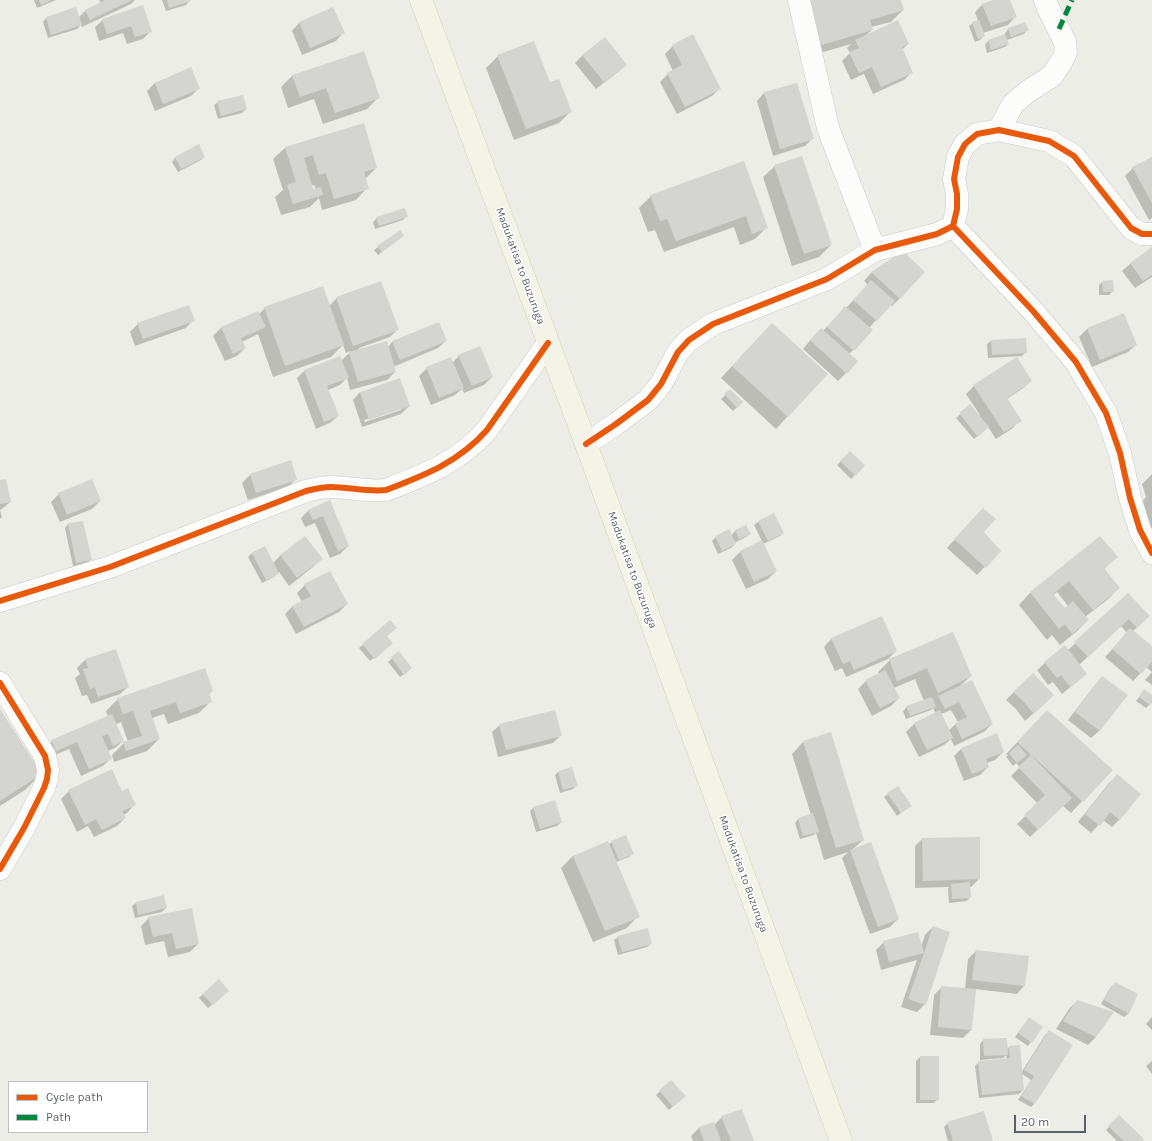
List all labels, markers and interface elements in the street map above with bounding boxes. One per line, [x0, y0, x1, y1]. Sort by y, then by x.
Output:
street label: Madukatisa to Buzuruga [493, 206, 547, 326]
street label: Madukatisa to Buzuruga [605, 510, 659, 630]
street label: Madukatisa to Buzuruga [716, 814, 770, 934]
legend [8, 1081, 148, 1133]
text: Cycle path [46, 1090, 103, 1104]
scale bar [1016, 1107, 1088, 1133]
text: Path [46, 1110, 71, 1124]
text: 20 m [1021, 1115, 1049, 1129]

